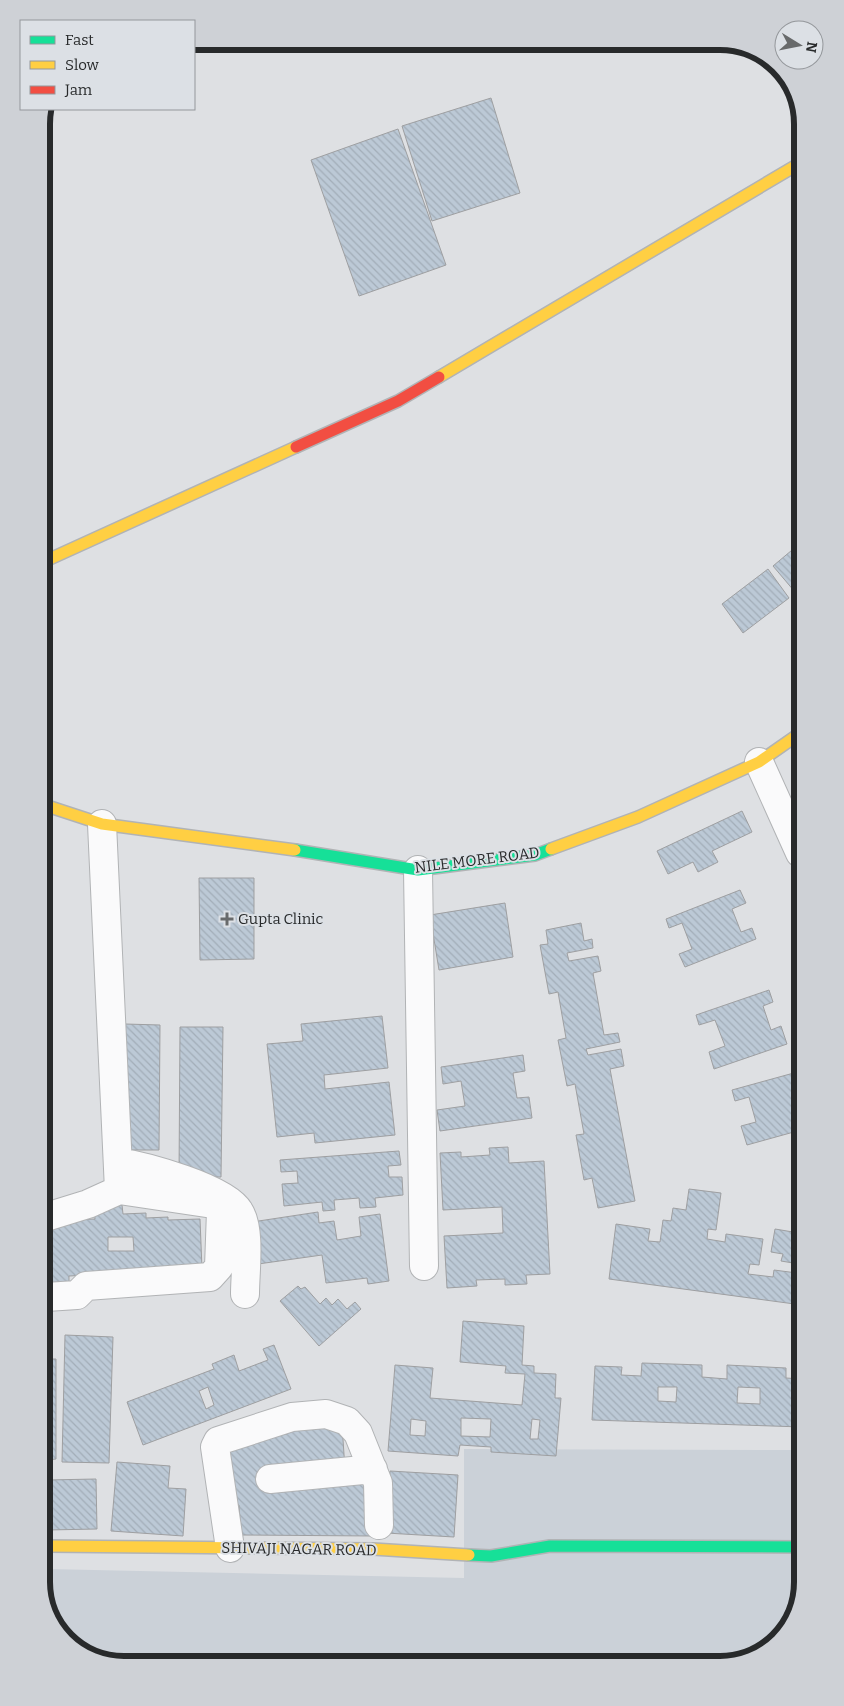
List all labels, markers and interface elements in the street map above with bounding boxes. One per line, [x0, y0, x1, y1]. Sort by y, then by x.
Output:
legend [20, 20, 195, 110]
north arrow [774, 20, 824, 70]
text: Fast [65, 31, 94, 49]
text: N [802, 40, 821, 54]
text: Slow [65, 56, 100, 74]
text: Jam [64, 81, 93, 99]
street label: NILE MORE ROAD [413, 843, 541, 877]
place label: Gupta Clinic [238, 910, 324, 928]
marker: Gupta Clinic [220, 912, 234, 926]
street label: SHIVAJI NAGAR ROAD [221, 1539, 377, 1559]

